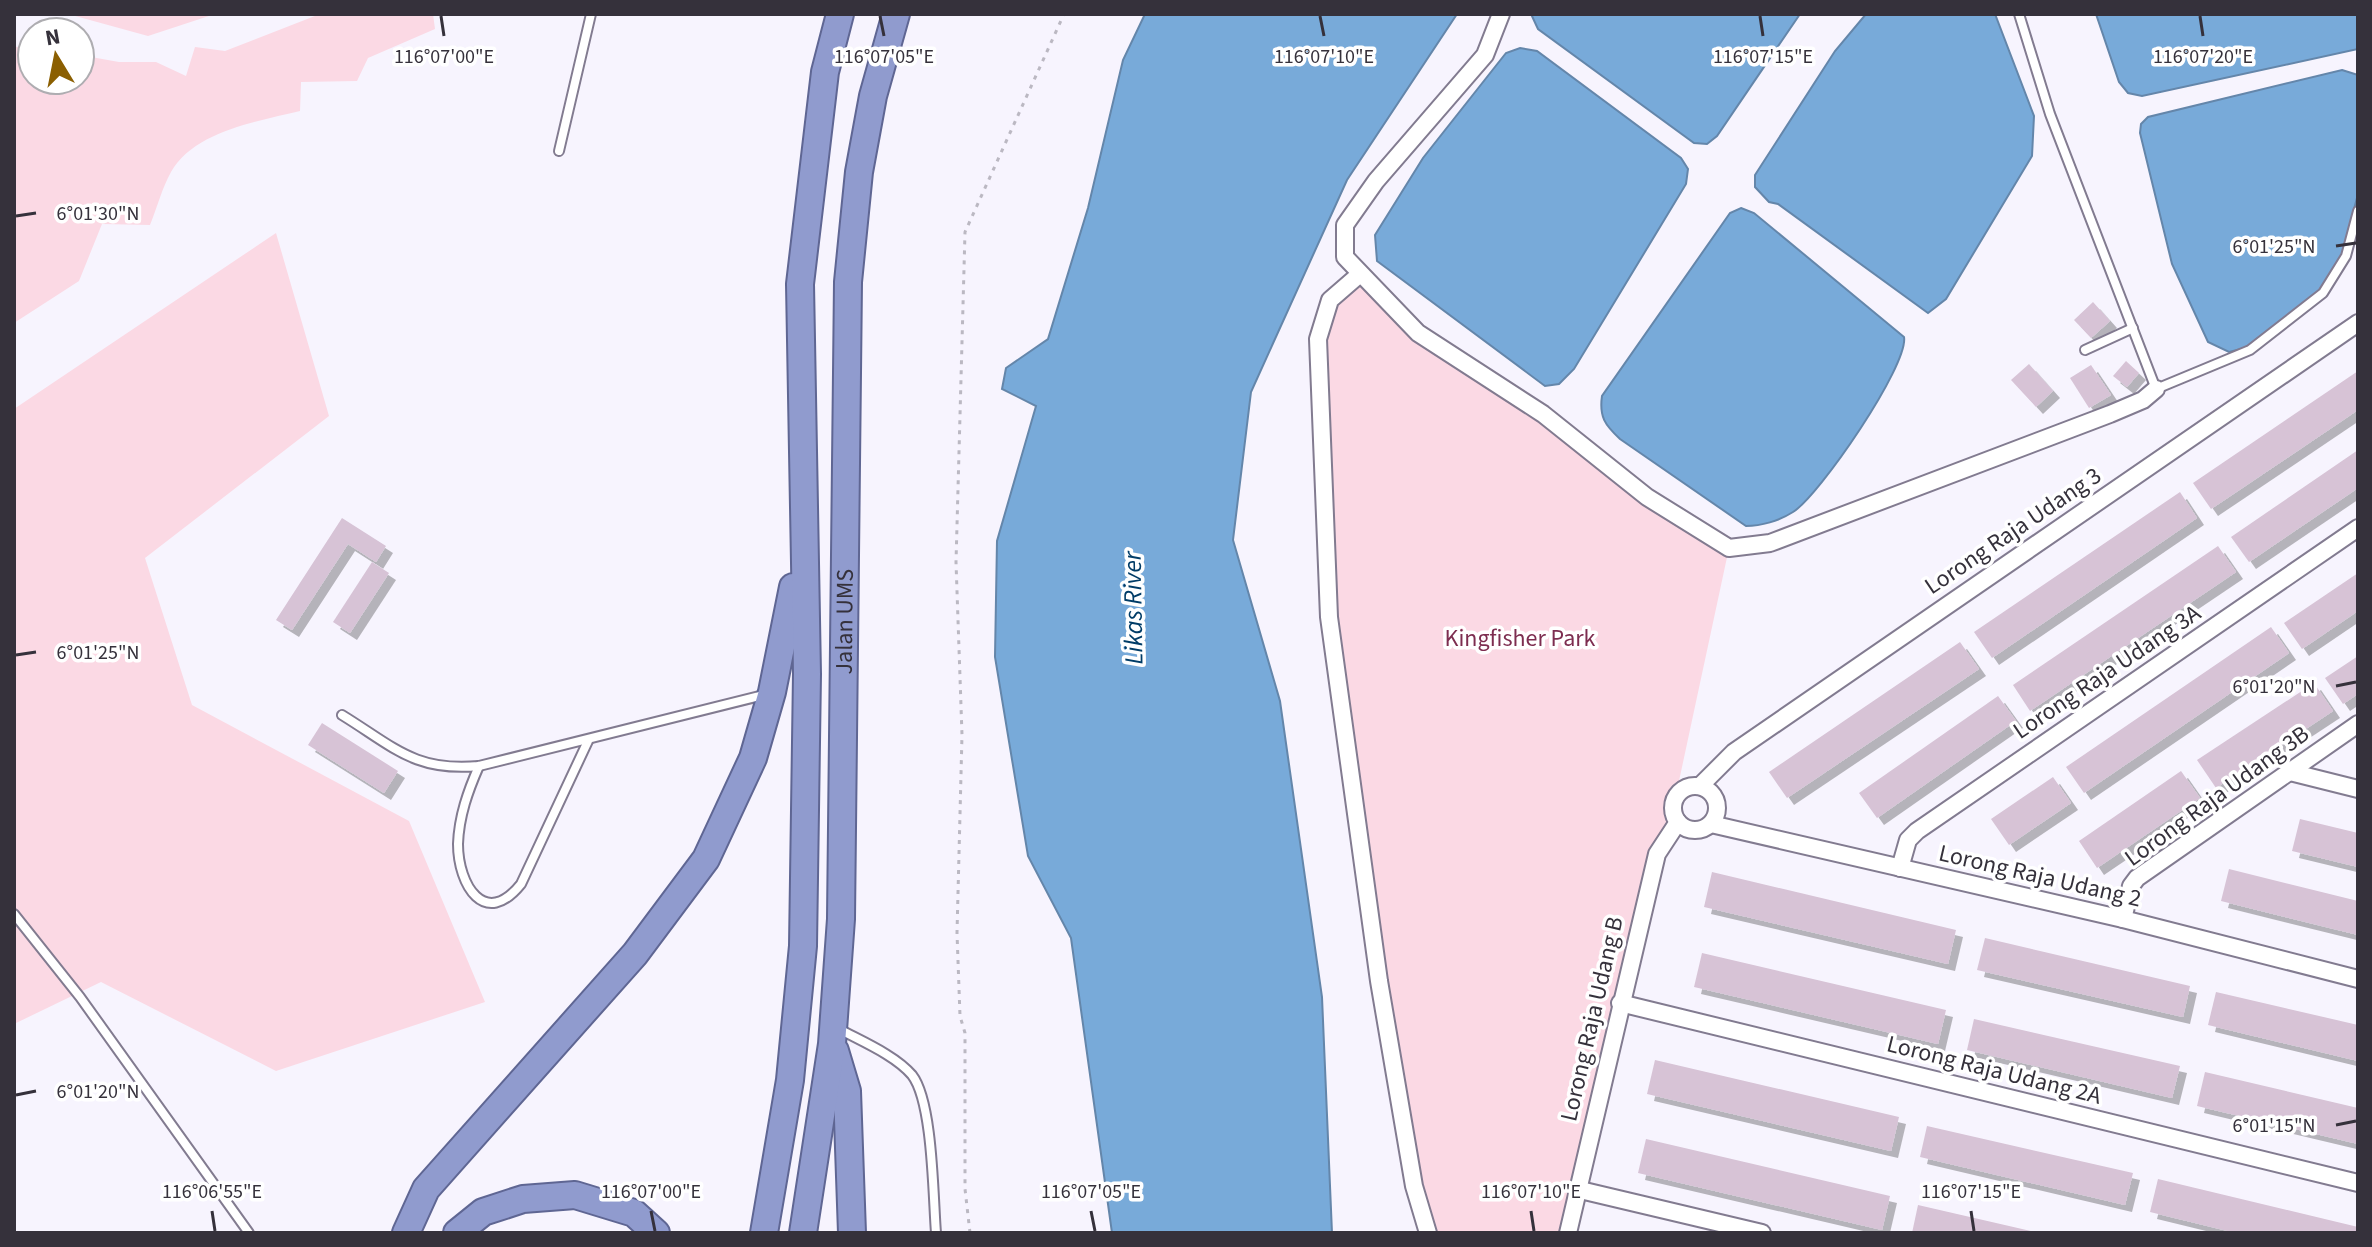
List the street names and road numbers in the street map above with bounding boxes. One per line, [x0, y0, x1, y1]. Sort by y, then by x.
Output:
street label: Lorong Raja Udang 3 [1917, 459, 2109, 603]
street label: Jalan UMS [826, 569, 862, 675]
street label: Lorong Raja Udang 3A [2006, 596, 2208, 748]
street label: Lorong Raja Udang 3B [2117, 717, 2317, 875]
street label: Lorong Raja Udang 2 [1935, 836, 2145, 916]
street label: Lorong Raja Udang B [1551, 913, 1633, 1125]
street label: Lorong Raja Udang 2A [1883, 1026, 2105, 1114]

